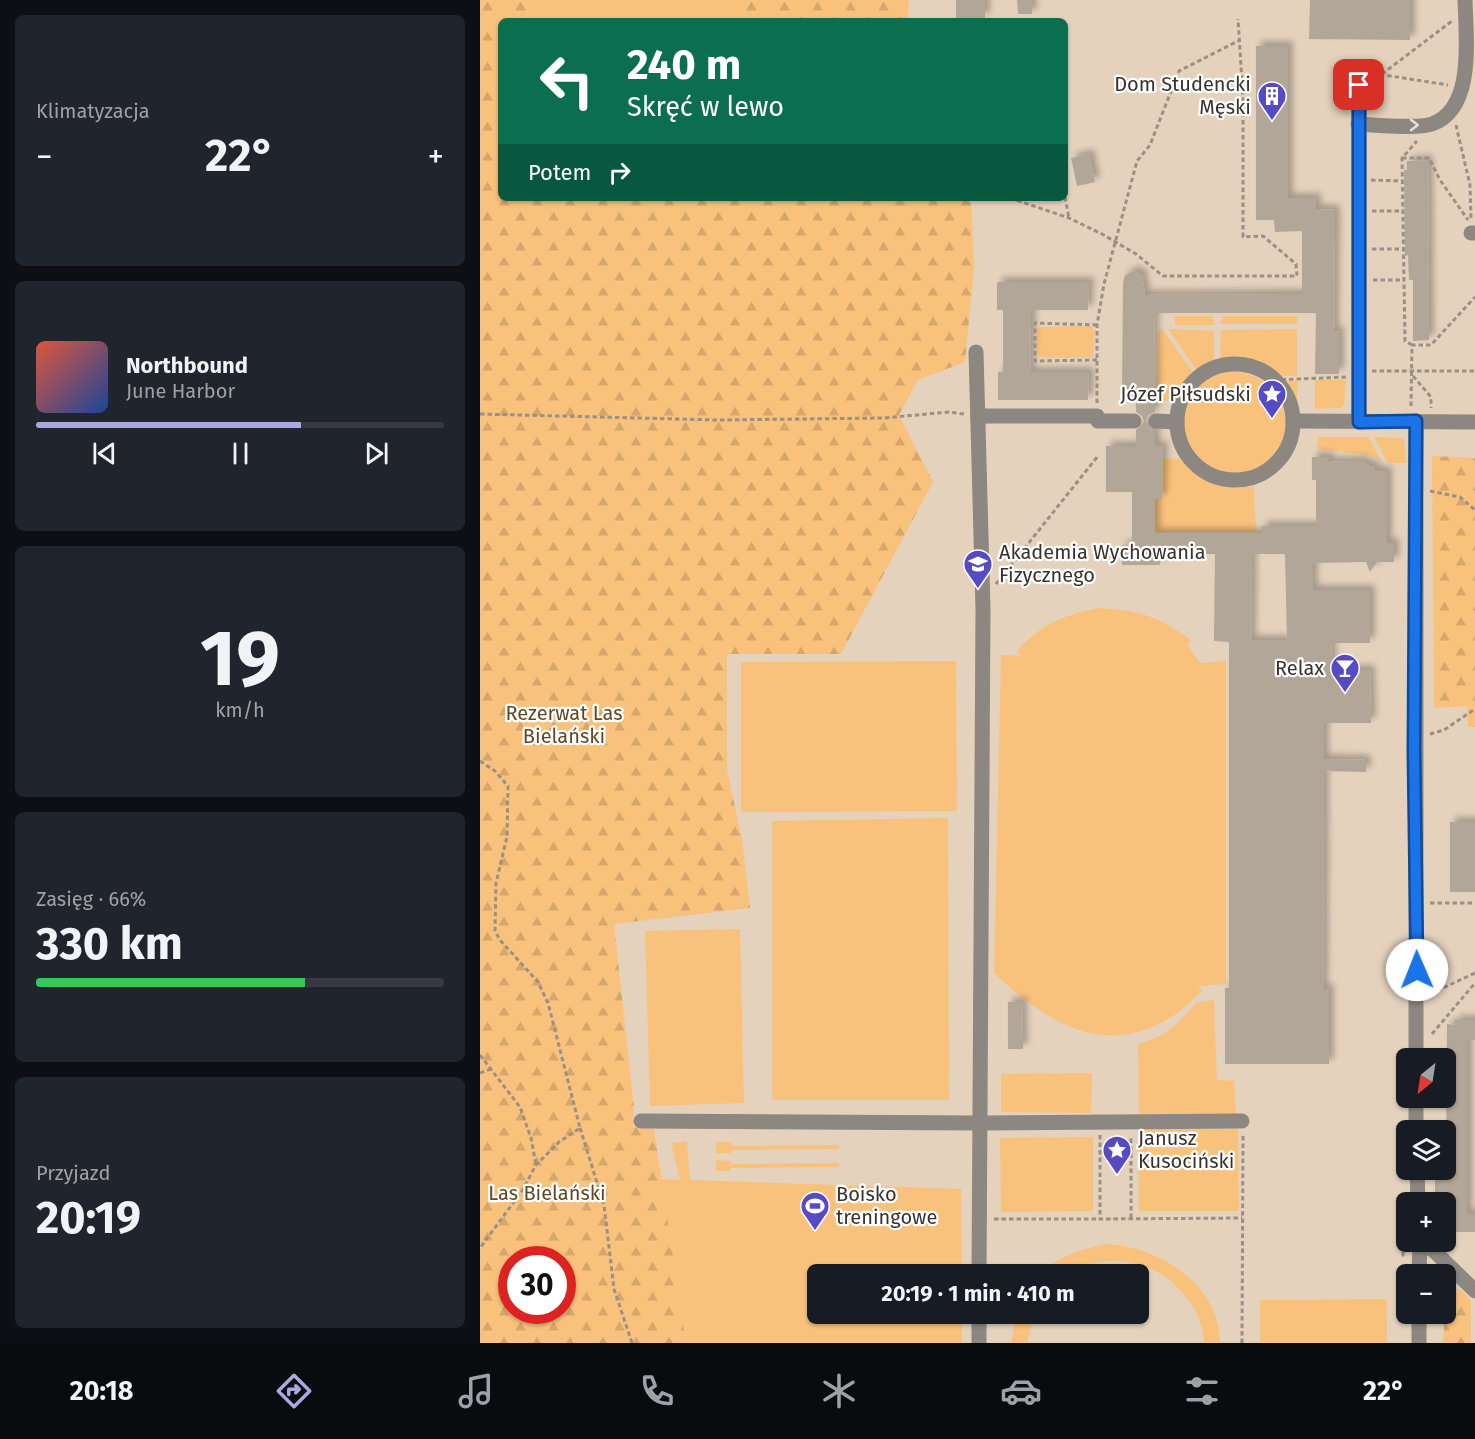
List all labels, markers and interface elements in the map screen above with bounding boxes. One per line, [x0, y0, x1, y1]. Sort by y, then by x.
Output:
text: 240 m [627, 40, 741, 90]
icon: left [528, 42, 606, 120]
pin [1333, 59, 1384, 110]
icon: arrive [1342, 68, 1375, 101]
place label: Dom Studencki Męski [1114, 72, 1251, 119]
building icon: Dom Studencki Męski [1256, 80, 1288, 122]
text: Skręć w lewo [627, 91, 784, 123]
text: Klimatyzacja [36, 99, 150, 123]
one-way arrow [1410, 119, 1419, 131]
text: 22° [205, 129, 275, 183]
text: − [36, 137, 53, 177]
text: + [428, 137, 444, 177]
icon: right [603, 156, 636, 189]
text: Potem [528, 159, 591, 186]
text: Northbound [126, 352, 248, 379]
place icon: Józef Piłsudski [1256, 378, 1288, 420]
text: June Harbor [126, 379, 235, 403]
place label: Józef Piłsudski [1120, 382, 1251, 406]
icon: previous [88, 437, 121, 470]
icon: pause [224, 437, 257, 470]
icon: next [360, 437, 393, 470]
place label: Akademia Wychowania Fizycznego [999, 540, 1206, 587]
school or university icon: Akademia Wychowania Fizycznego [962, 548, 994, 590]
text: 19 [200, 612, 280, 706]
bar icon: Relax [1329, 652, 1361, 694]
place label: Relax [1275, 656, 1324, 680]
text: km/h [215, 698, 265, 722]
park label: Rezerwat Las Bielański [505, 701, 623, 748]
text: Zasięg · 66% [36, 887, 146, 911]
text: 330 km [36, 917, 183, 971]
position arrow [1385, 938, 1449, 1002]
north arrow [1396, 1048, 1456, 1108]
map controls [1396, 1048, 1456, 1324]
button: layers [1396, 1120, 1456, 1180]
place label: Janusz Kusociński [1138, 1126, 1234, 1173]
place icon: Janusz Kusociński [1101, 1134, 1133, 1176]
text: Przyjazd [36, 1161, 110, 1185]
park label: Las Bielański [488, 1181, 606, 1205]
place label: Boisko treningowe [836, 1182, 937, 1229]
sports icon: Boisko treningowe [799, 1190, 831, 1232]
text: 20:19 [36, 1191, 141, 1245]
button: + [1396, 1192, 1456, 1252]
speed limit sign: 30 [498, 1246, 576, 1324]
button: − [1396, 1264, 1456, 1324]
text: 20:19 · 1 min · 410 m [881, 1280, 1075, 1307]
icon: directions [273, 1370, 315, 1412]
icon: music [455, 1370, 497, 1412]
icon: phone [636, 1370, 678, 1412]
icon: climate [818, 1370, 860, 1412]
icon: car [1000, 1370, 1042, 1412]
icon: filters [1181, 1370, 1223, 1412]
text: 20:18 [70, 1375, 133, 1407]
text: 22° [1363, 1375, 1405, 1407]

